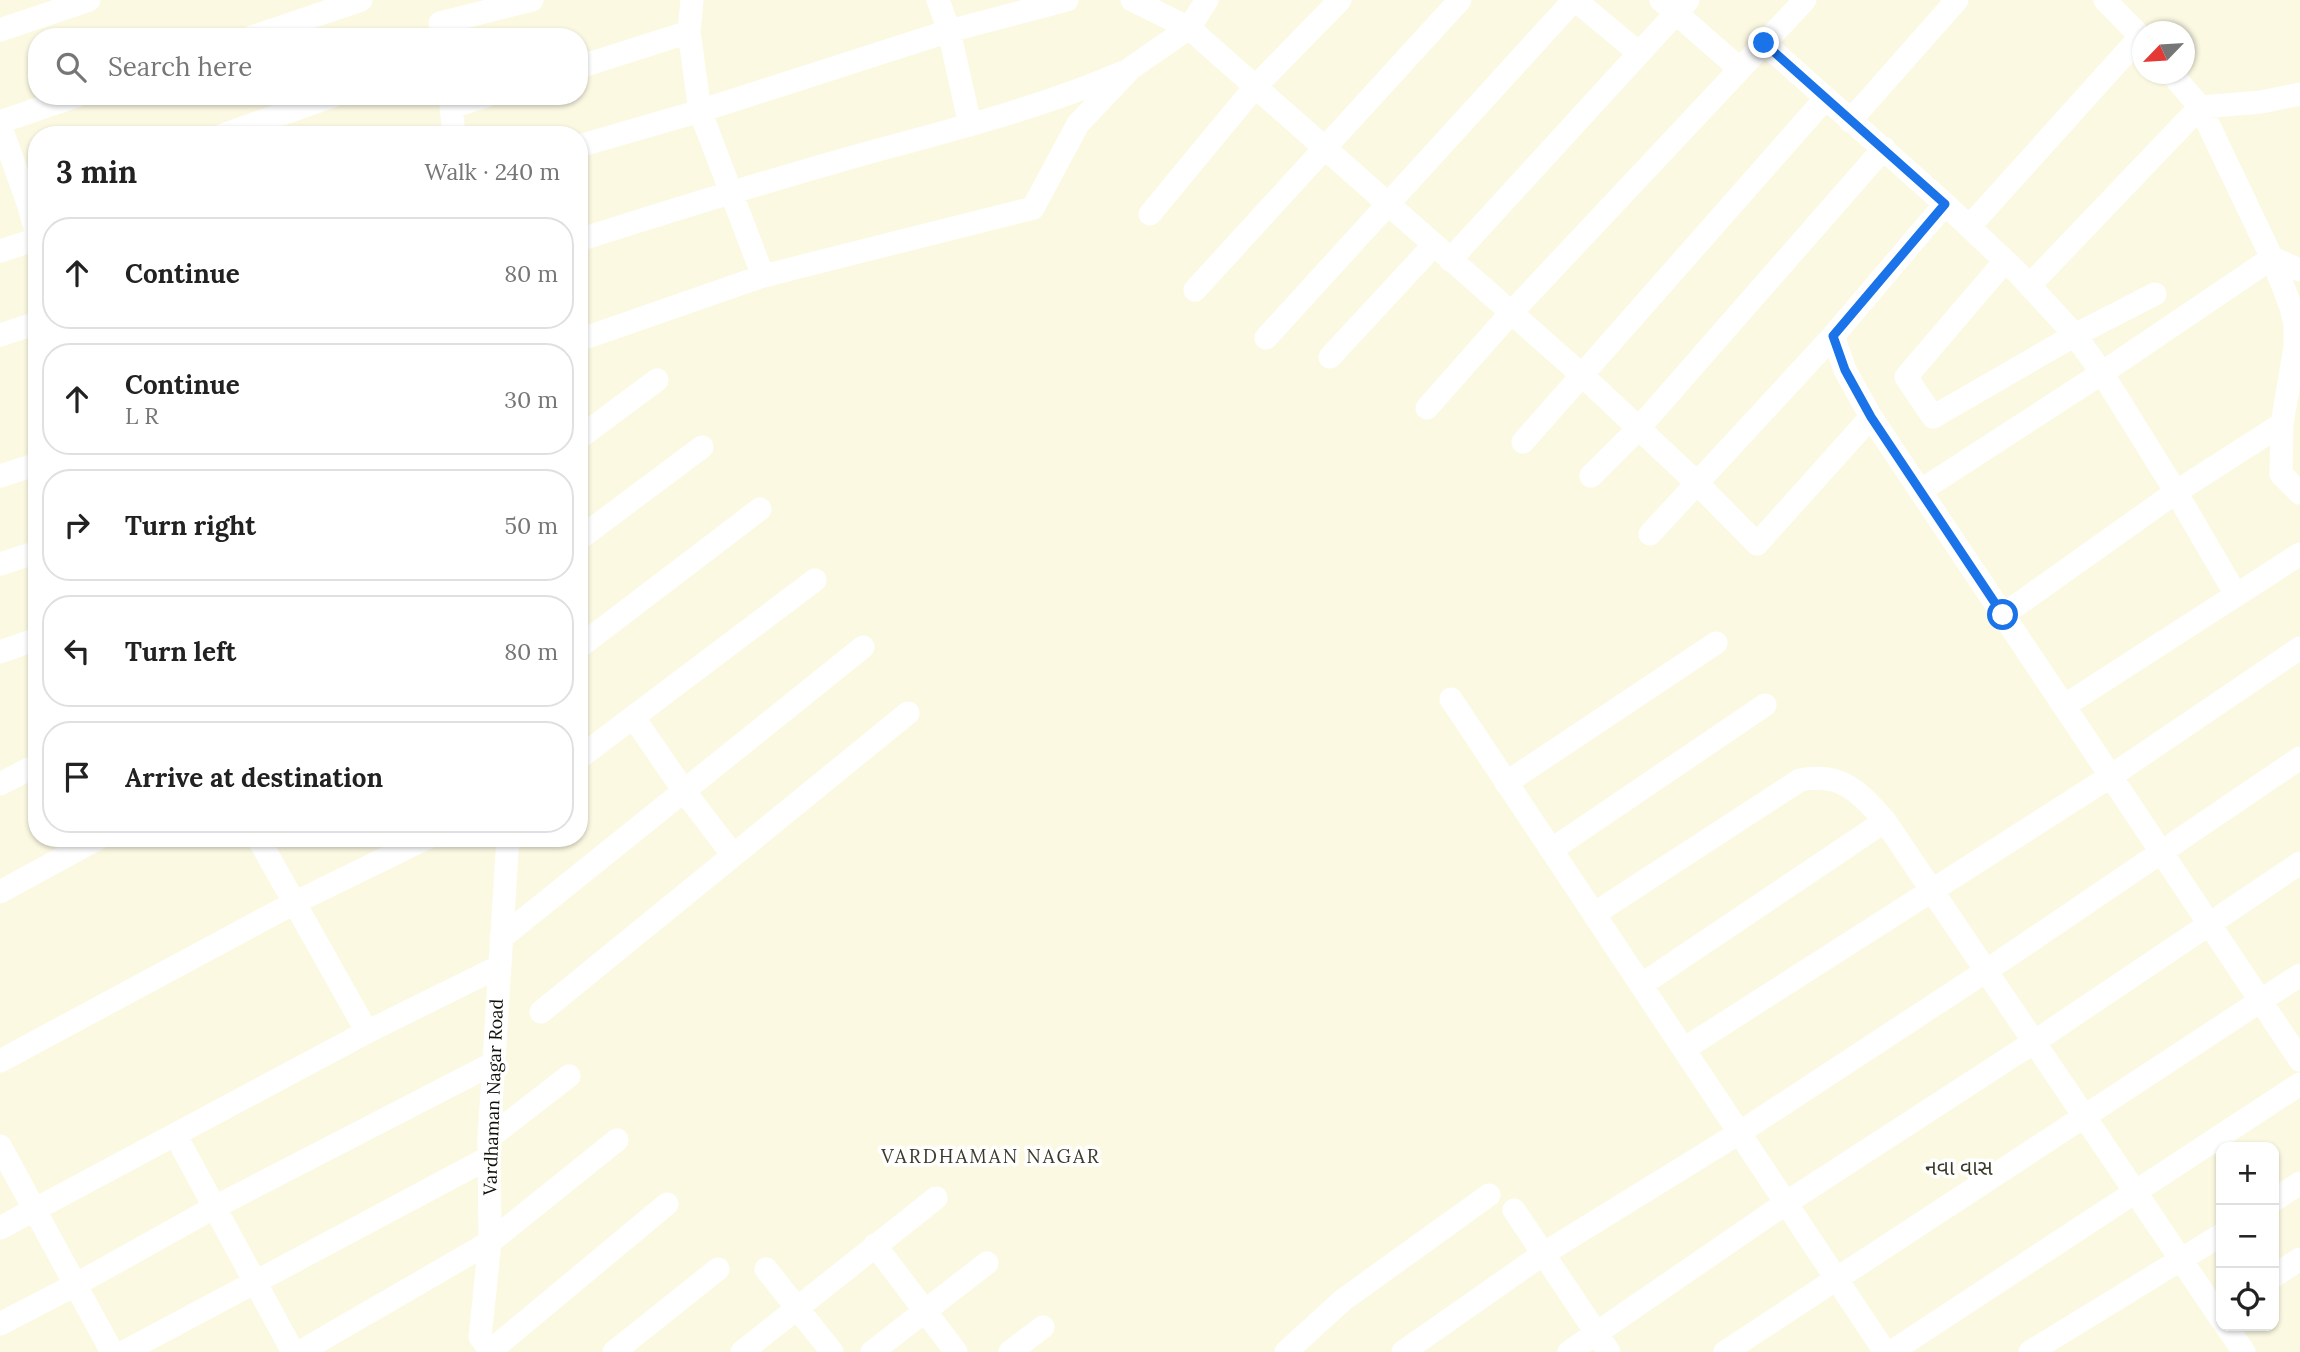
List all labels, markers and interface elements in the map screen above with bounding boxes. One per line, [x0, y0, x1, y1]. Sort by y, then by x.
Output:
north arrow [2132, 21, 2195, 84]
route end [1748, 27, 1779, 58]
search box [28, 28, 588, 105]
icon: search [52, 48, 90, 86]
text: Search here [108, 50, 252, 83]
text: 3 min [56, 153, 137, 191]
text: Walk · 240 m [424, 157, 560, 186]
icon: ahead [58, 254, 96, 292]
text: Continue [125, 257, 240, 290]
text: 80 m [504, 259, 558, 288]
text: Continue [125, 368, 240, 401]
icon: ahead [58, 380, 96, 418]
text: 30 m [504, 385, 558, 414]
text: L R [125, 401, 159, 430]
icon: right [58, 506, 96, 544]
text: Turn right [125, 509, 256, 542]
text: 50 m [505, 511, 558, 540]
route start [1987, 599, 2018, 630]
icon: left [58, 632, 96, 670]
text: Turn left [125, 635, 236, 668]
text: 80 m [504, 637, 558, 666]
icon: arrive [58, 758, 96, 796]
text: Arrive at destination [125, 761, 383, 794]
street label: Vardhaman Nagar Road [478, 998, 508, 1197]
map controls [2216, 1142, 2279, 1331]
button: + [2216, 1142, 2279, 1205]
district label: VARDHAMAN NAGAR [880, 1144, 1101, 1168]
district label: નવા વાસ [1925, 1154, 1993, 1181]
button: − [2216, 1205, 2279, 1268]
button: locate [2216, 1268, 2279, 1331]

